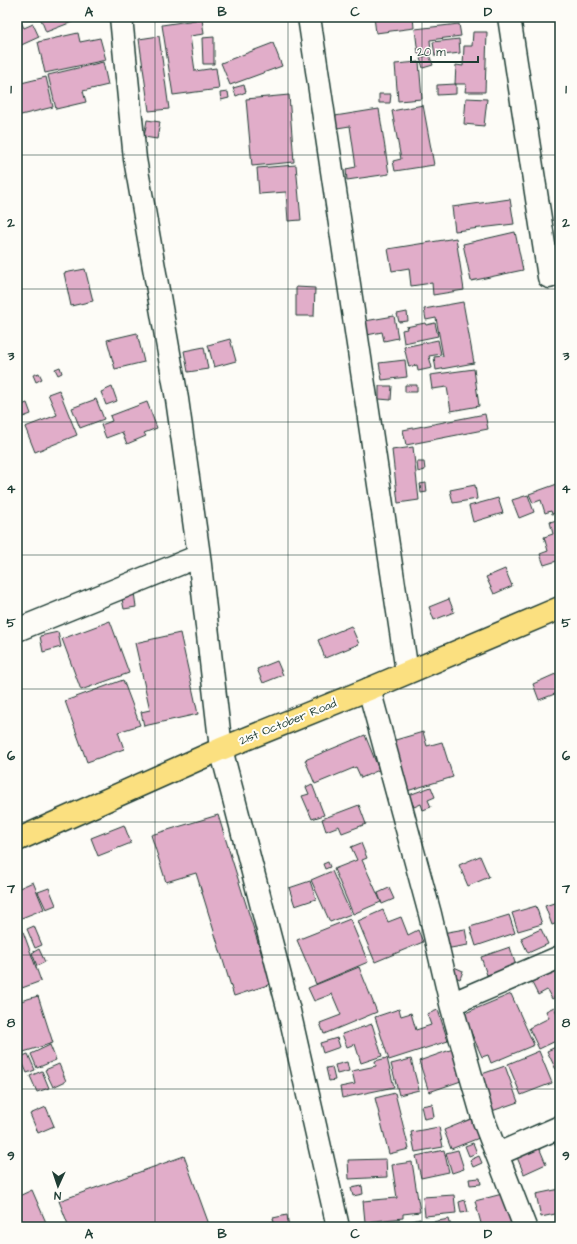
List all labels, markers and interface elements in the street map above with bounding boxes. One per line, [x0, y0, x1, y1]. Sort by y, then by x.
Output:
text: A [85, 3, 94, 21]
text: B [217, 3, 227, 21]
text: C [350, 3, 360, 21]
text: D [484, 3, 493, 21]
scale bar [411, 38, 478, 64]
text: 20 m [417, 44, 446, 61]
text: 1 [10, 80, 12, 98]
text: 1 [565, 80, 567, 98]
text: 2 [6, 214, 15, 232]
text: 2 [561, 214, 570, 232]
text: 3 [7, 347, 15, 365]
text: 3 [562, 347, 570, 365]
text: 4 [7, 480, 16, 498]
text: 4 [562, 480, 571, 498]
text: 5 [6, 614, 16, 632]
text: 5 [561, 614, 571, 632]
street label: 21st October Road [237, 695, 339, 749]
text: 6 [7, 747, 16, 765]
text: 6 [562, 747, 571, 765]
text: 7 [6, 880, 16, 898]
text: 7 [561, 880, 571, 898]
text: 8 [7, 1014, 16, 1032]
text: 8 [562, 1014, 571, 1032]
text: 9 [7, 1147, 15, 1165]
text: 9 [562, 1147, 570, 1165]
north arrow [38, 1166, 78, 1206]
text: N [54, 1188, 61, 1203]
text: A [85, 1225, 94, 1243]
text: B [217, 1225, 227, 1243]
text: C [350, 1225, 360, 1243]
text: D [484, 1225, 493, 1243]

